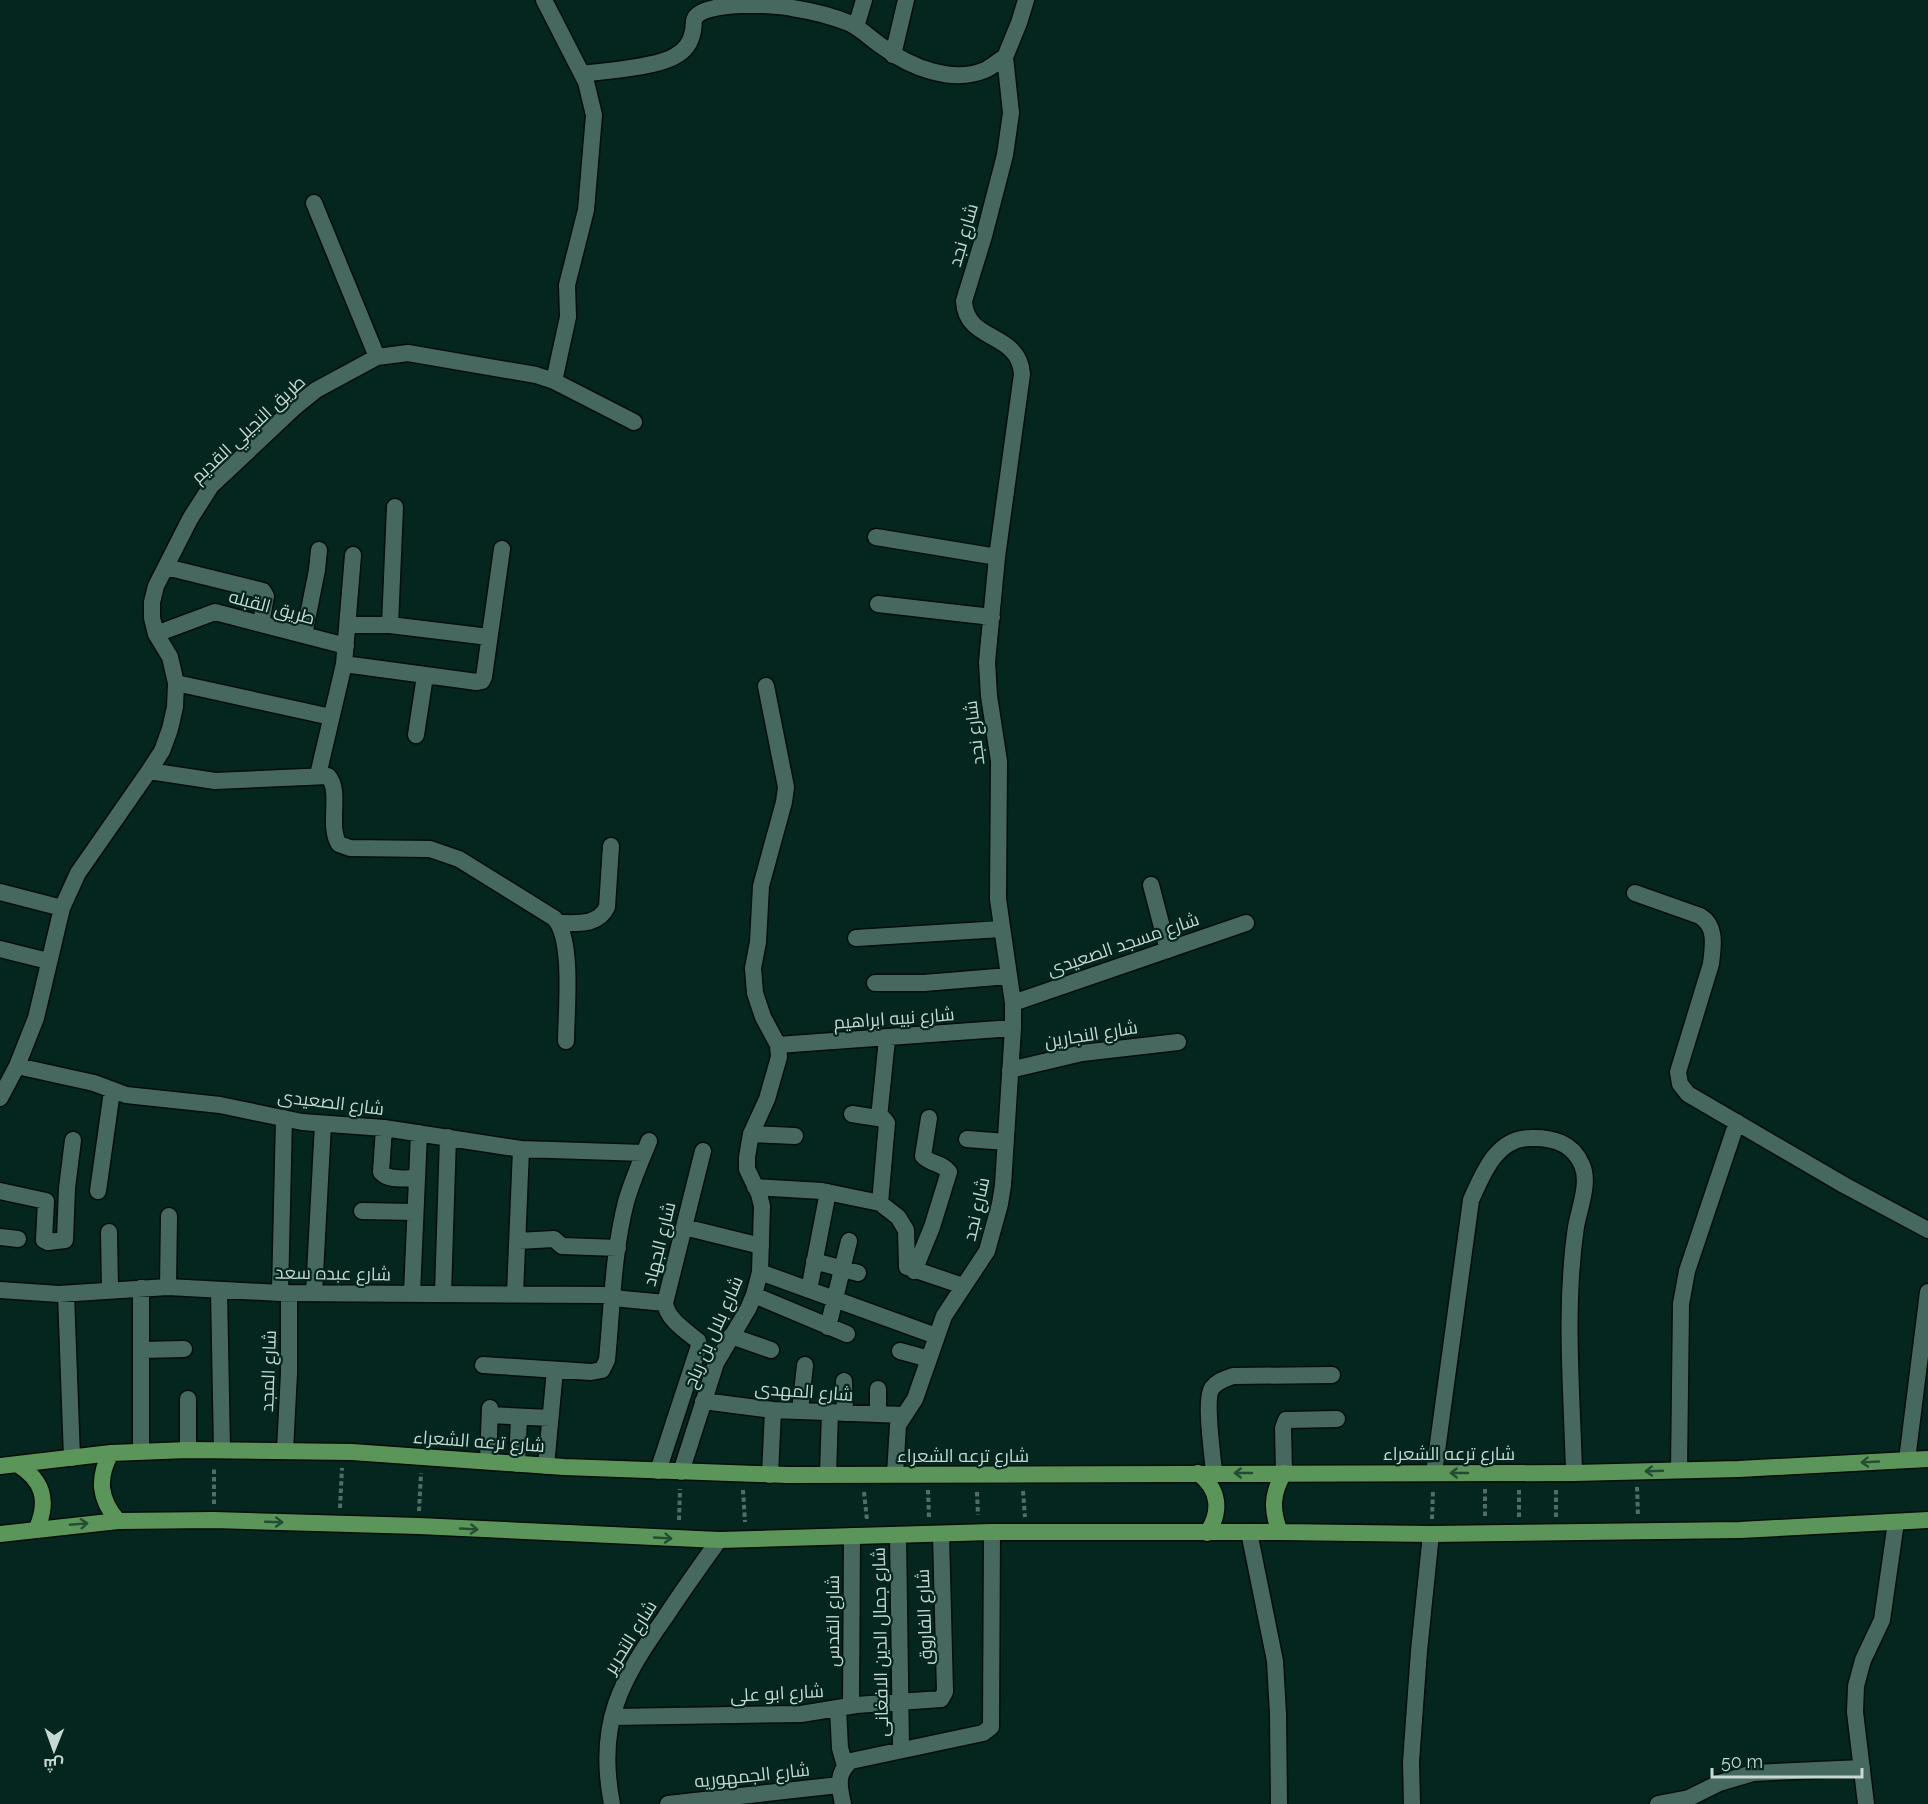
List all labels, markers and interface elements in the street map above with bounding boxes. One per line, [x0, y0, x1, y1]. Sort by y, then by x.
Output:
street label: شارع نجد [944, 201, 984, 270]
street label: طريق النجيلي القديم [187, 371, 312, 490]
street label: طريق القبله [226, 585, 317, 630]
street label: شارع نجد [960, 699, 990, 766]
street label: شارع مسجد الصعيدى [1044, 908, 1202, 982]
street label: شارع نبيه ابراهيم [833, 1003, 955, 1035]
street label: شارع النجارين [1043, 1016, 1140, 1054]
street label: شارع الصعيدى [276, 1085, 385, 1121]
street label: شارع نجد [958, 1175, 995, 1243]
street label: شارع الجهاد [638, 1200, 682, 1289]
street label: شارع عبده سعد [275, 1261, 391, 1287]
street label: شارع بلال بن رباح [679, 1273, 749, 1392]
street label: شارع المجد [256, 1330, 282, 1412]
street label: شارع المهدى [754, 1377, 854, 1407]
street label: شارع ترعه الشعراء [412, 1426, 546, 1458]
street label: شارع ترعه الشعراء [1383, 1443, 1515, 1466]
street label: شارع ترعه الشعراء [897, 1445, 1029, 1468]
one-way arrow [1860, 1457, 1880, 1468]
one-way arrow [1644, 1465, 1664, 1477]
one-way arrow [1233, 1467, 1253, 1479]
one-way arrow [1449, 1467, 1469, 1479]
one-way arrow [263, 1516, 283, 1528]
one-way arrow [68, 1518, 88, 1529]
one-way arrow [458, 1523, 478, 1534]
one-way arrow [653, 1533, 673, 1544]
street label: شارع جمال الدين الافغانى [868, 1547, 894, 1737]
street label: شارع الفاروق [912, 1569, 938, 1665]
street label: شارع القدس [822, 1575, 845, 1667]
street label: شارع التحرير [599, 1596, 662, 1679]
street label: شارع ابو على [730, 1680, 824, 1708]
north arrow [24, 1720, 84, 1780]
scale bar [1712, 1741, 1862, 1779]
text: 50 m [1721, 1751, 1763, 1772]
text: ش [43, 1755, 64, 1774]
street label: شارع الجمهوريه [693, 1758, 811, 1793]

